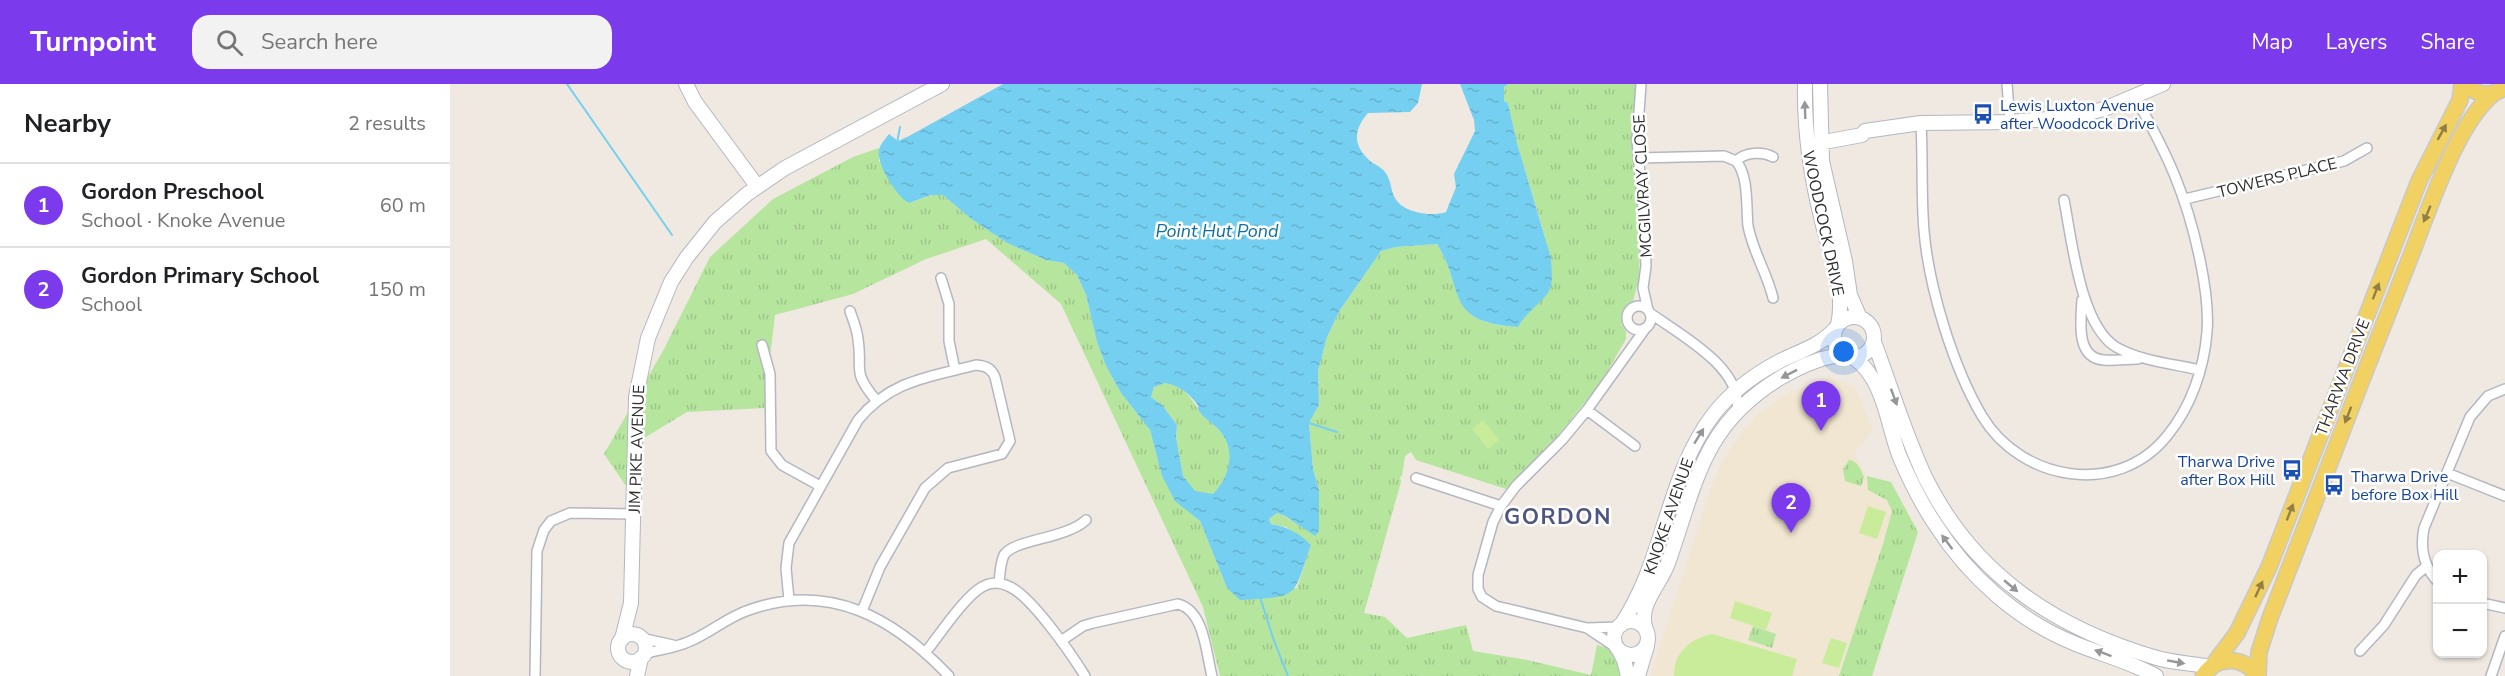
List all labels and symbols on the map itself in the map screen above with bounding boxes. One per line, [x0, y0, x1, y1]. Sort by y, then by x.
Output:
place label: Lewis Luxton Avenue after Woodcock Drive [2000, 95, 2155, 135]
one-way arrow [1800, 100, 1809, 119]
bus stop icon: Lewis Luxton Avenue after Woodcock Drive [1971, 102, 1995, 126]
street label: MCGILVRAY CLOSE [1628, 114, 1658, 258]
one-way arrow [2437, 124, 2447, 141]
street label: WOODCOCK DRIVE [1797, 148, 1849, 298]
street label: TOWERS PLACE [2215, 152, 2339, 203]
one-way arrow [2422, 205, 2432, 223]
water label: Point Hut Pond [1156, 219, 1279, 243]
one-way arrow [2371, 282, 2381, 300]
street label: THARWA DRIVE [2311, 316, 2375, 439]
your location [1829, 337, 1858, 366]
one-way arrow [1780, 368, 1798, 378]
pin: 1 [1802, 382, 1840, 431]
street label: JIM PIKE AVENUE [624, 384, 650, 515]
one-way arrow [1890, 388, 1900, 406]
one-way arrow [2343, 407, 2353, 425]
one-way arrow [1694, 428, 1705, 444]
place label: Tharwa Drive after Box Hill [2178, 451, 2275, 491]
street label: KNOKE AVENUE [1639, 455, 1699, 577]
bus stop icon: Tharwa Drive after Box Hill [2280, 458, 2304, 482]
place label: Tharwa Drive before Box Hill [2351, 466, 2459, 506]
bus stop icon: Tharwa Drive before Box Hill [2322, 473, 2346, 497]
pin: 2 [1772, 484, 1810, 533]
district label: GORDON [1504, 502, 1612, 532]
one-way arrow [2286, 503, 2295, 521]
one-way arrow [1941, 534, 1953, 550]
one-way arrow [2003, 579, 2018, 592]
one-way arrow [2254, 579, 2264, 597]
one-way arrow [2093, 648, 2111, 658]
one-way arrow [2167, 658, 2186, 667]

